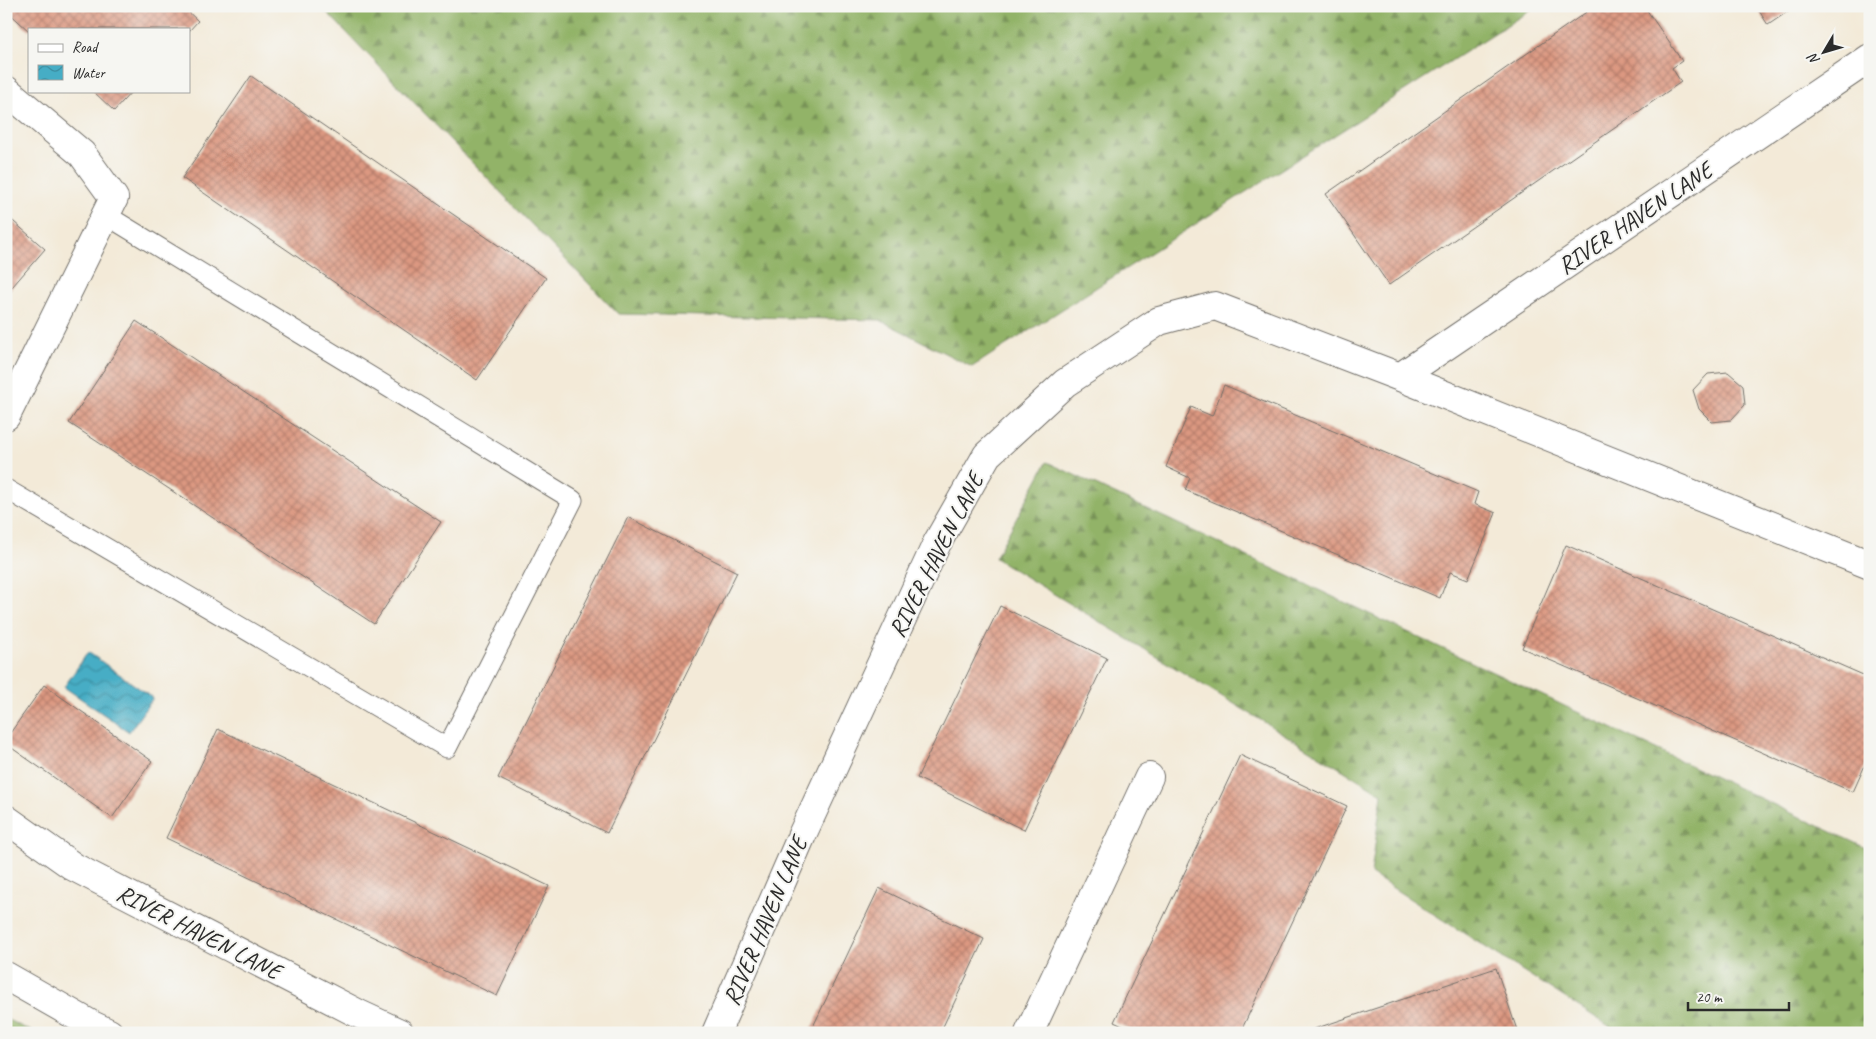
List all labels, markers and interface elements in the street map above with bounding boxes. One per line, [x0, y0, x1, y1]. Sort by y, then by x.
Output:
legend [28, 28, 190, 92]
north arrow [1798, 28, 1848, 78]
text: Road [72, 38, 99, 57]
text: N [1803, 49, 1824, 68]
text: Water [72, 64, 106, 83]
street label: RIVER HAVEN LANE [1552, 154, 1720, 281]
street label: RIVER HAVEN LANE [882, 465, 992, 642]
street label: RIVER HAVEN LANE [716, 830, 815, 1010]
street label: RIVER HAVEN LANE [112, 878, 289, 988]
scale bar [1688, 979, 1790, 1011]
text: 20 m [1696, 988, 1723, 1007]

